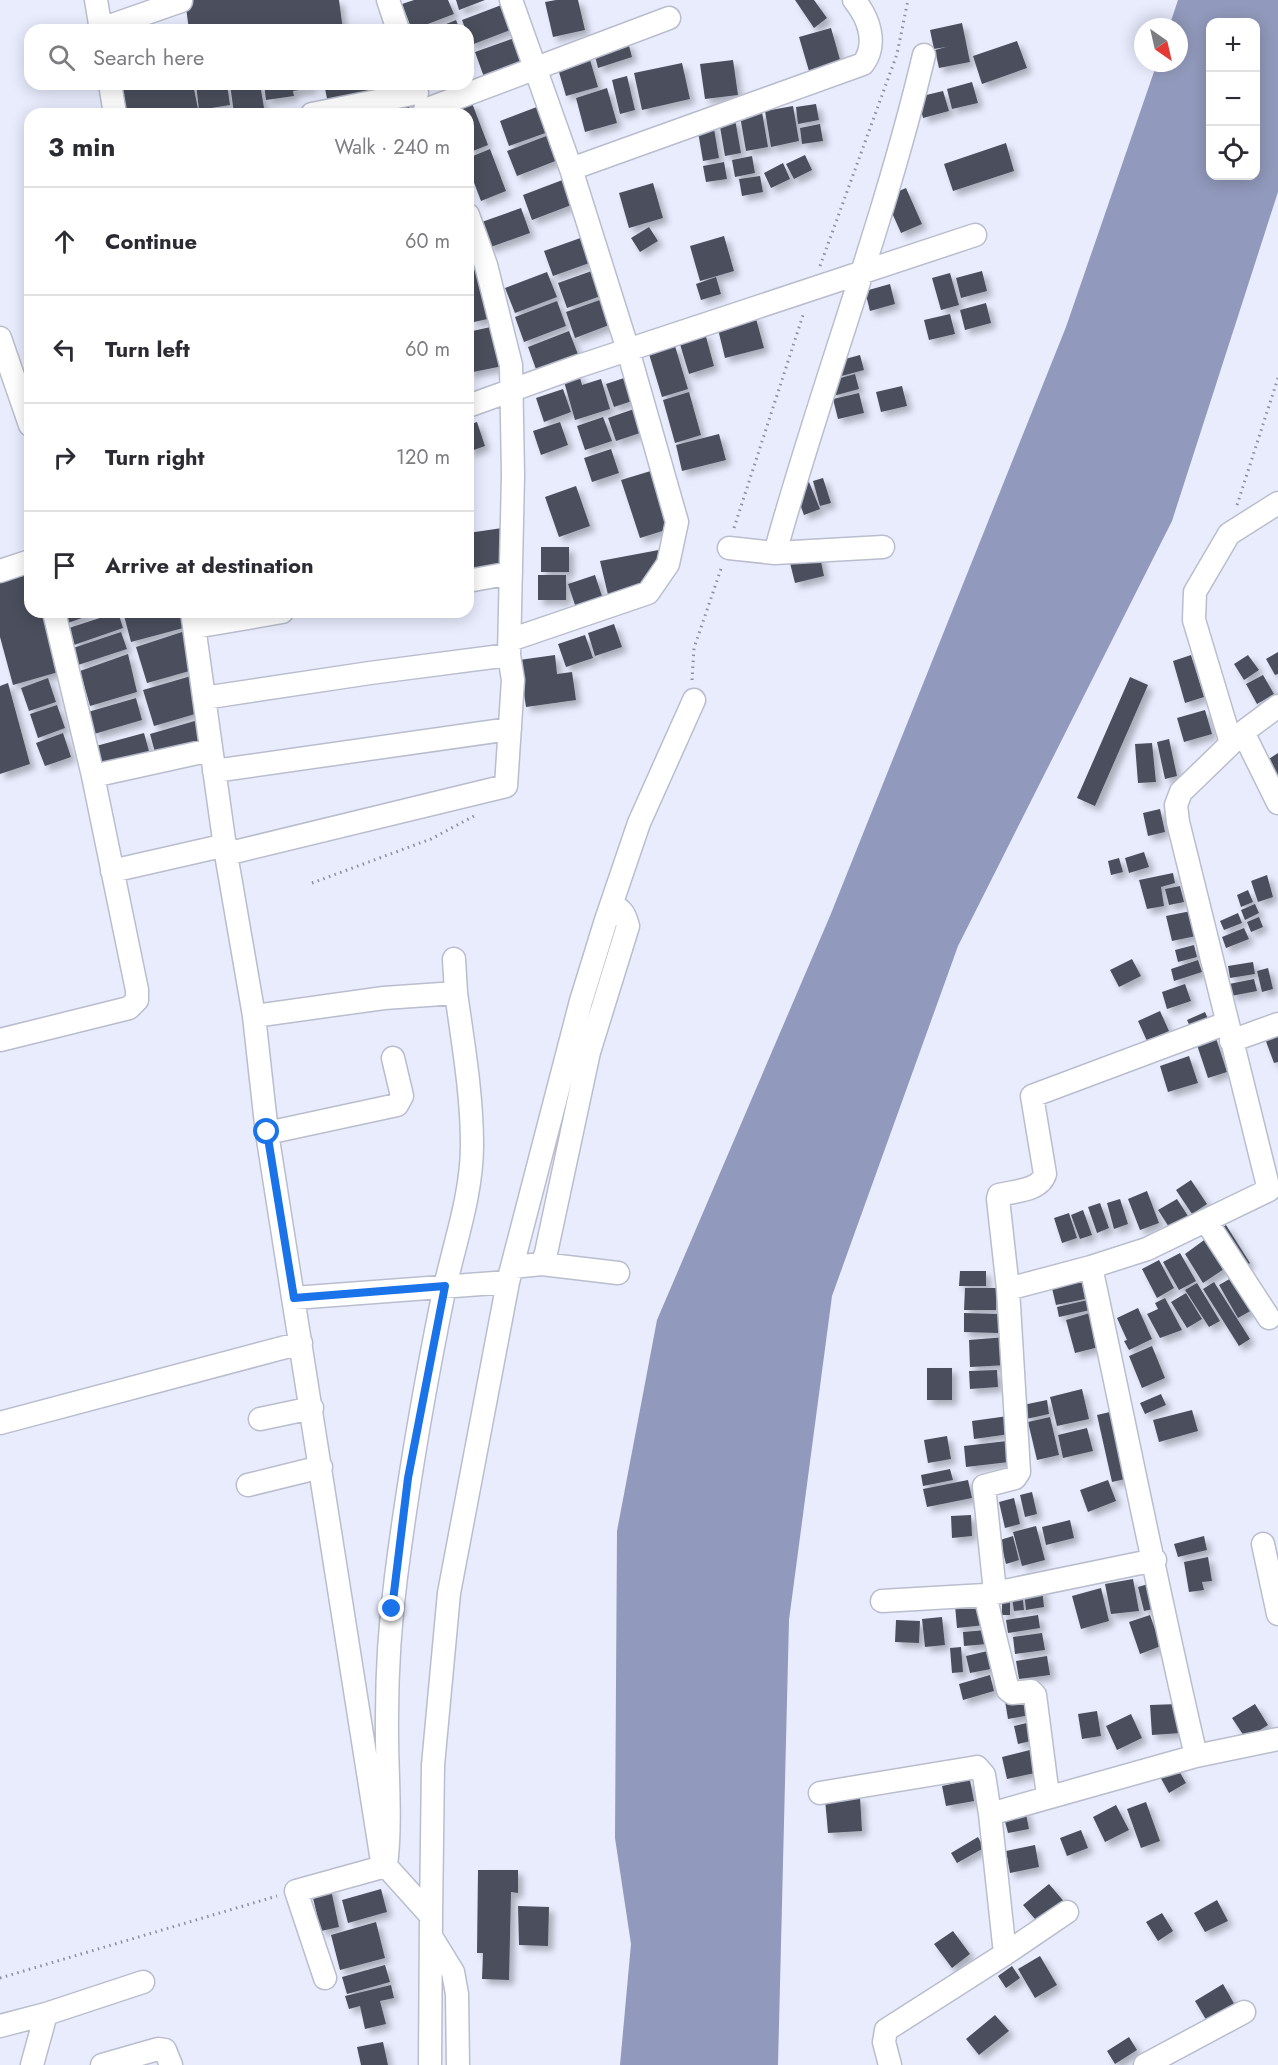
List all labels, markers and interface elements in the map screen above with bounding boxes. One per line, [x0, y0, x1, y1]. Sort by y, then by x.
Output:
north arrow [1134, 18, 1188, 72]
map controls [1206, 18, 1260, 180]
button: + [1206, 18, 1260, 72]
search box [24, 24, 474, 90]
icon: search [45, 41, 78, 74]
text: Search here [93, 41, 204, 73]
button: − [1206, 72, 1260, 126]
button: locate [1206, 126, 1260, 180]
text: 3 min [48, 128, 115, 166]
text: Walk · 240 m [335, 133, 450, 162]
icon: ahead [48, 225, 81, 258]
text: Continue [105, 225, 197, 257]
text: 60 m [405, 227, 450, 256]
icon: left [48, 333, 81, 366]
text: Turn left [105, 333, 190, 365]
text: 60 m [405, 335, 450, 364]
icon: right [48, 441, 81, 474]
text: Turn right [105, 441, 205, 473]
text: 120 m [396, 443, 450, 472]
icon: arrive [48, 549, 81, 582]
text: Arrive at destination [105, 549, 314, 581]
route start [253, 1118, 279, 1144]
route end [378, 1595, 404, 1621]

